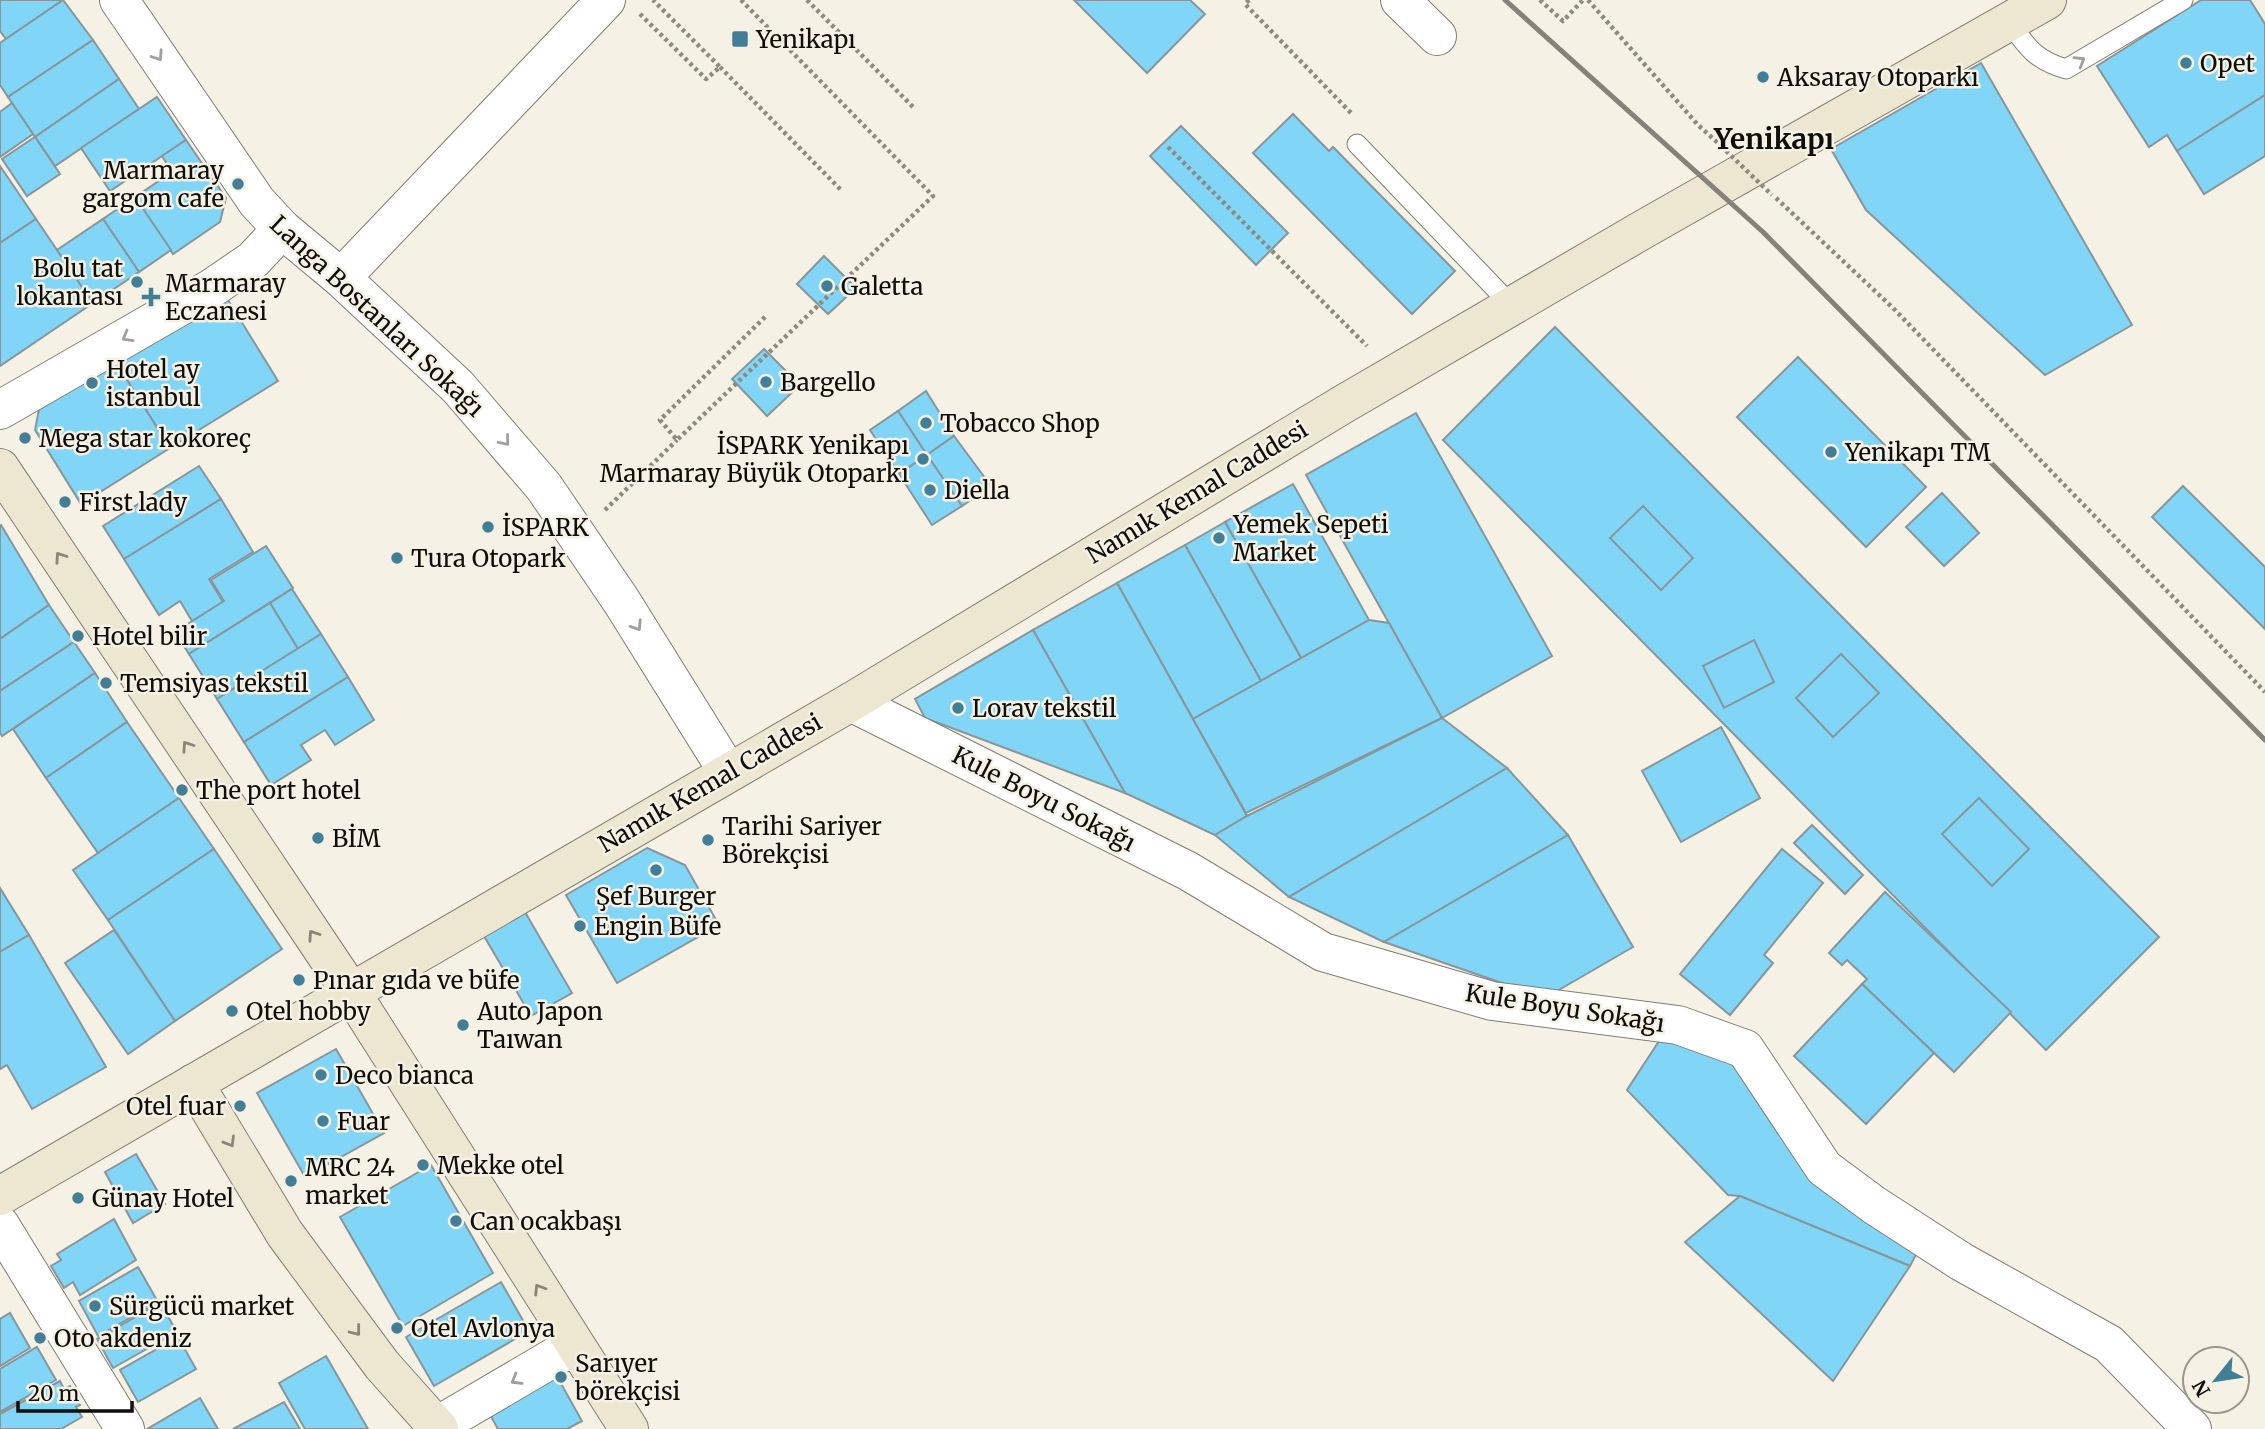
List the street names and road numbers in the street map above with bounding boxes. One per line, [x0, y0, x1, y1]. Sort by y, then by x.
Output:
street label: Langa Bostanları Sokağı [264, 209, 491, 423]
street label: Namık Kemal Caddesi [1081, 413, 1314, 570]
street label: Namık Kemal Caddesi [593, 706, 827, 860]
street label: Kule Boyu Sokağı [947, 739, 1141, 859]
street label: Kule Boyu Sokağı [1463, 977, 1667, 1039]

